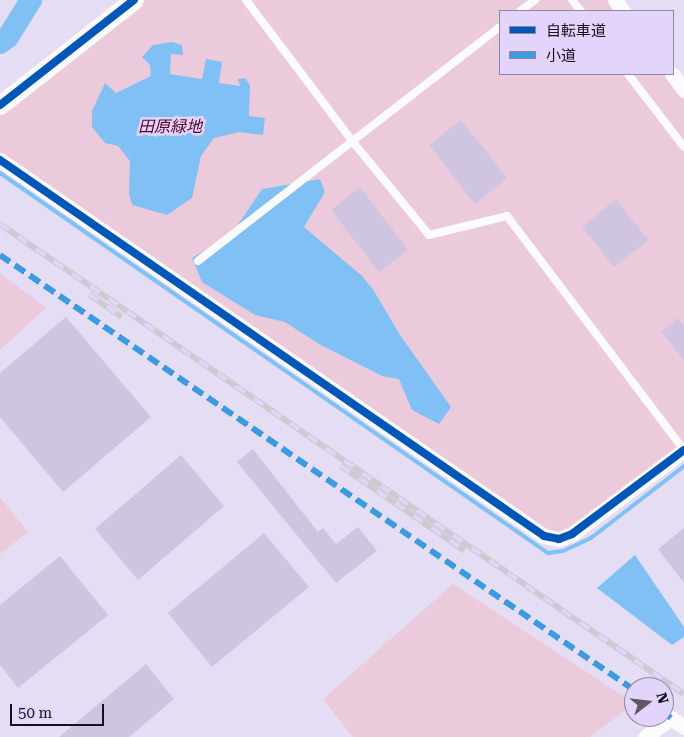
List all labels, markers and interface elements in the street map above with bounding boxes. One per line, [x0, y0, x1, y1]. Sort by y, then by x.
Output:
legend [499, 10, 674, 75]
text: 自転車道 [546, 22, 606, 40]
text: 小道 [546, 47, 576, 65]
park label: 田原緑地 [138, 117, 202, 137]
north arrow [624, 677, 674, 727]
text: N [653, 691, 672, 706]
scale bar [12, 694, 106, 726]
text: 50 m [18, 704, 52, 722]

